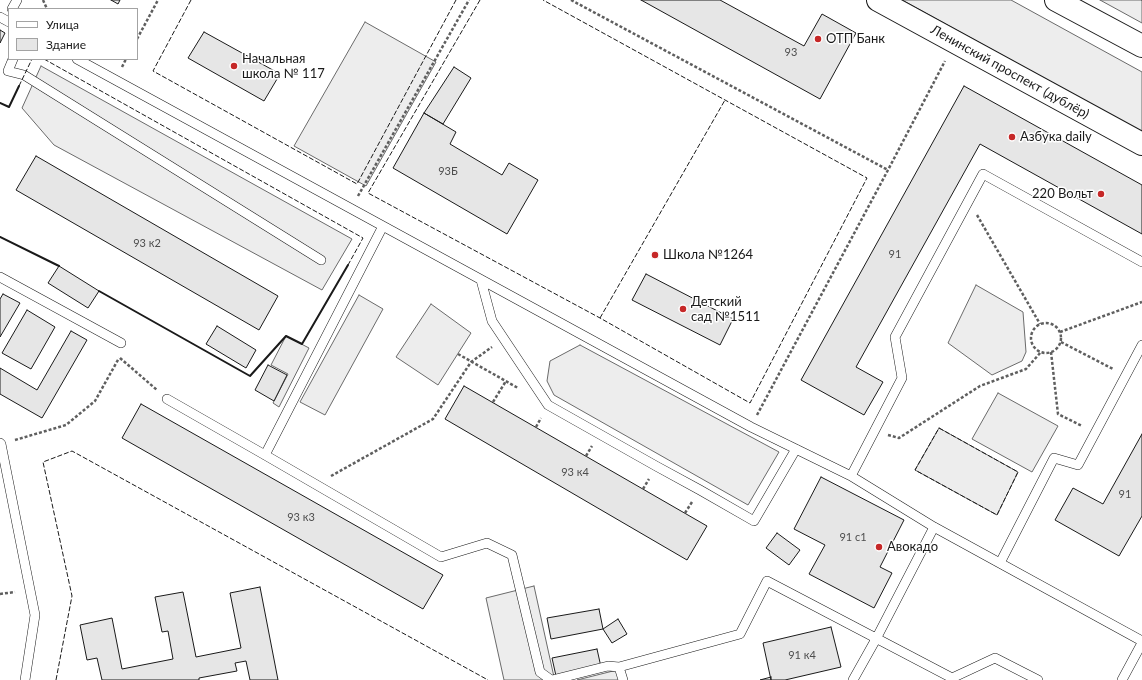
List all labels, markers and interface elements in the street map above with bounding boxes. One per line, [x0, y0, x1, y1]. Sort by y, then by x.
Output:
legend [8, 8, 138, 60]
text: Улица [46, 17, 79, 32]
street label: Ленинский проспект (дублёр) [928, 22, 1092, 122]
place label: ОТП Банк [826, 31, 885, 47]
marker: ОТП Банк [813, 34, 823, 44]
text: Здание [46, 37, 86, 52]
house number: 93 [785, 45, 797, 59]
place label: Начальная школа № 117 [242, 51, 325, 82]
marker: Начальная школа № 117 [229, 61, 239, 71]
place label: Азбука daily [1020, 129, 1092, 145]
marker: Азбука daily [1007, 132, 1017, 142]
house number: 93Б [438, 164, 458, 178]
place label: 220 Вольт [1032, 186, 1093, 202]
marker: 220 Вольт [1096, 189, 1106, 199]
house number: 93 к2 [133, 236, 161, 250]
place label: Школа №1264 [663, 247, 753, 263]
house number: 91 [889, 247, 901, 261]
marker: Школа №1264 [650, 250, 660, 260]
place label: Детский сад №1511 [691, 294, 760, 325]
marker: Детский сад №1511 [678, 304, 688, 314]
house number: 93 к4 [561, 465, 589, 479]
house number: 91 [1119, 487, 1131, 501]
house number: 93 к3 [287, 510, 315, 524]
house number: 91 с1 [839, 530, 867, 544]
place label: Авокадо [887, 539, 938, 555]
marker: Авокадо [874, 542, 884, 552]
house number: 91 к4 [788, 648, 816, 662]

